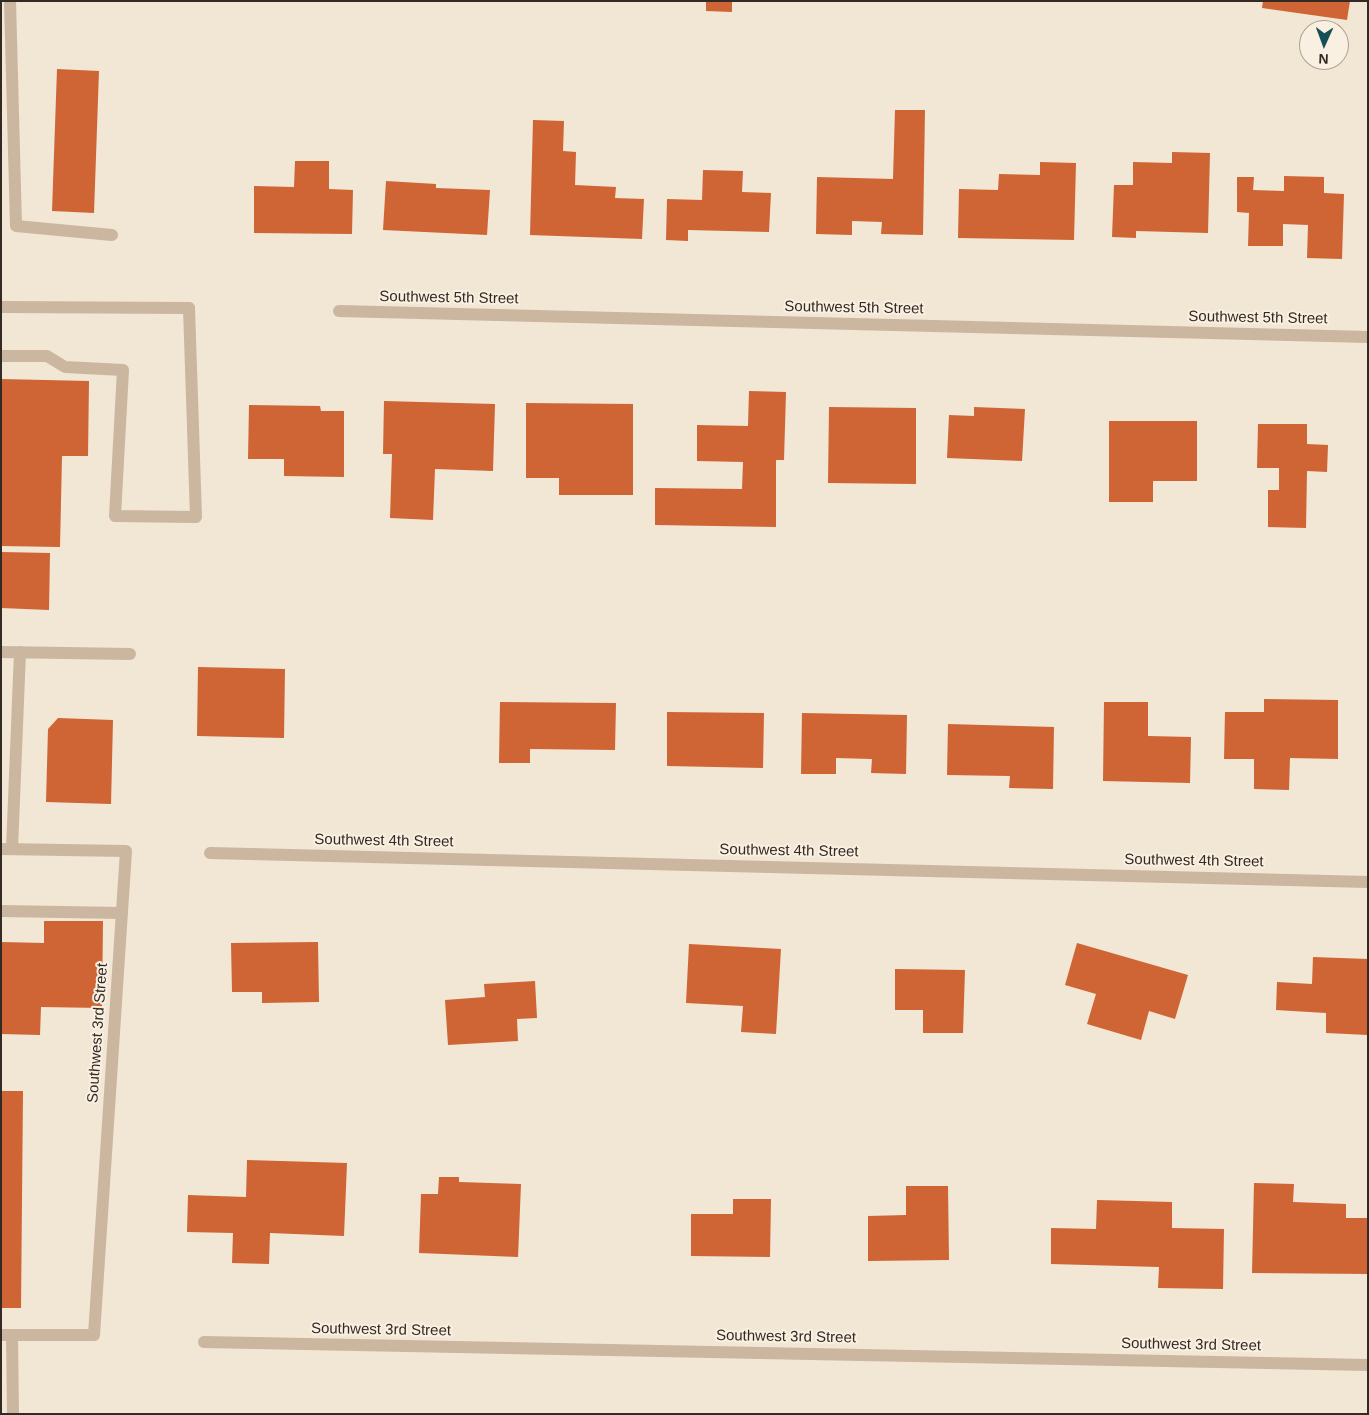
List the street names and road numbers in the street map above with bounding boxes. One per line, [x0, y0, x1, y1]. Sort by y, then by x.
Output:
street label: Southwest 5th Street [379, 288, 519, 308]
street label: Southwest 5th Street [784, 298, 924, 318]
street label: Southwest 5th Street [1188, 308, 1328, 328]
street label: Southwest 4th Street [314, 831, 454, 851]
street label: Southwest 4th Street [719, 841, 859, 861]
street label: Southwest 4th Street [1124, 851, 1264, 871]
street label: Southwest 3rd Street [84, 963, 112, 1103]
street label: Southwest 3rd Street [311, 1320, 451, 1340]
street label: Southwest 3rd Street [716, 1327, 856, 1347]
street label: Southwest 3rd Street [1121, 1335, 1261, 1355]

